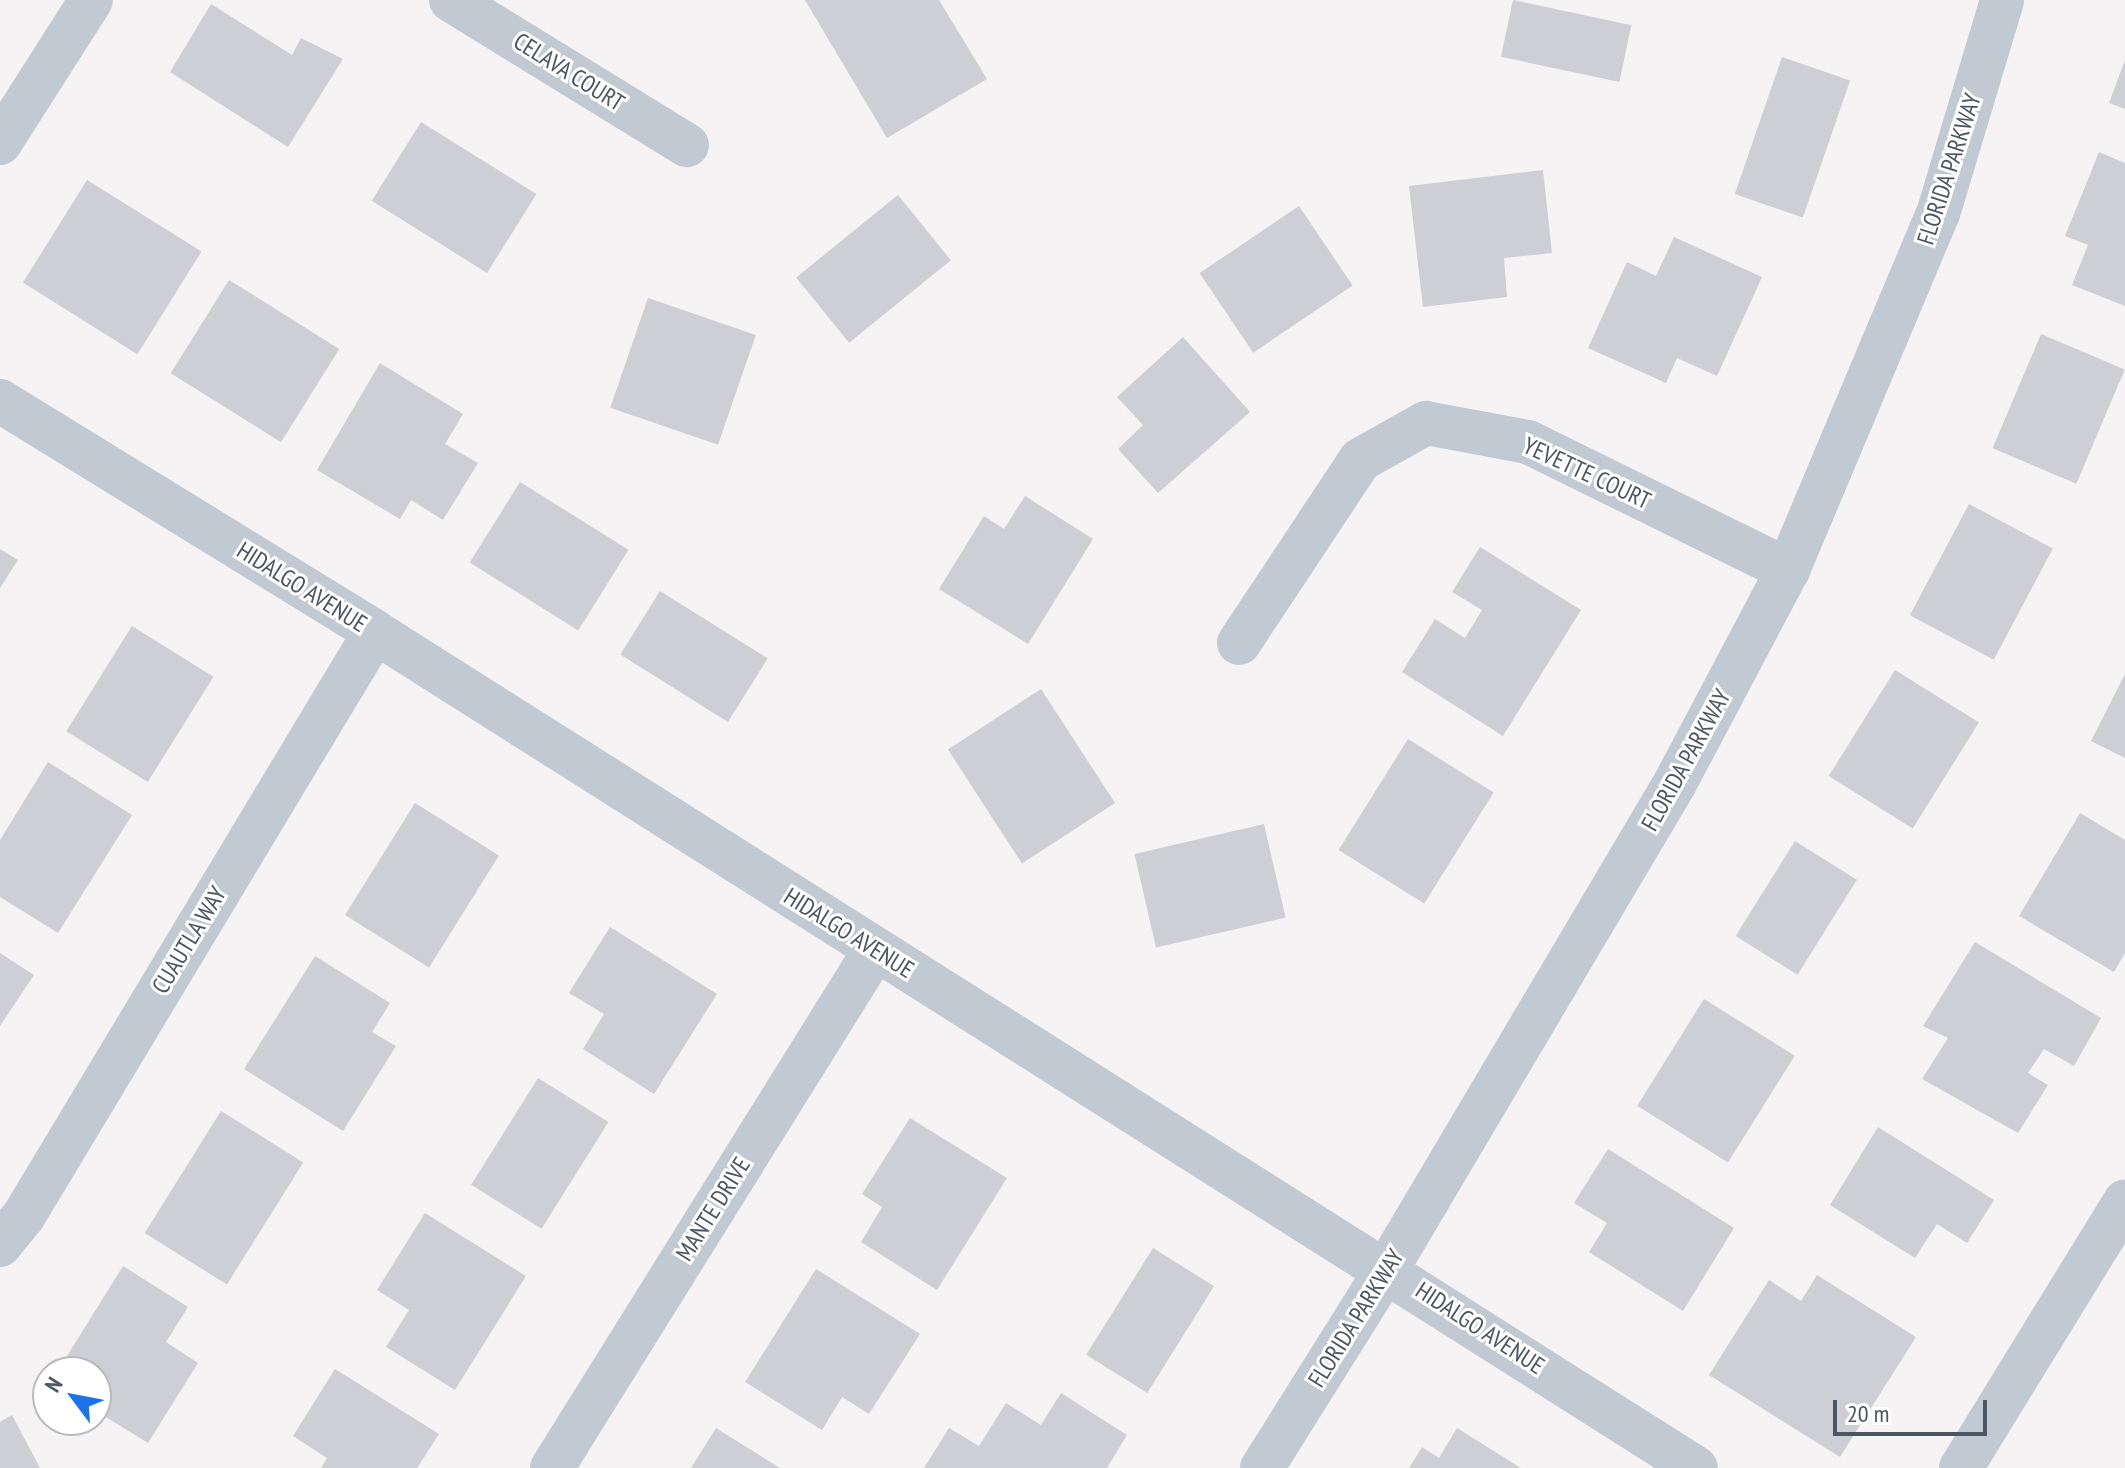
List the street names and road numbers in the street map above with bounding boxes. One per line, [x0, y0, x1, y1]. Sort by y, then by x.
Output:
street label: CELAVA COURT [508, 26, 630, 118]
street label: FLORIDA PARKWAY [1911, 90, 1987, 248]
street label: YEVETTE COURT [1519, 431, 1655, 515]
street label: HIDALGO AVENUE [232, 536, 372, 638]
street label: FLORIDA PARKWAY [1635, 684, 1737, 836]
street label: CUAUTLA WAY [145, 881, 233, 999]
street label: HIDALGO AVENUE [779, 882, 919, 984]
street label: MANTE DRIVE [670, 1152, 756, 1266]
street label: FLORIDA PARKWAY [1302, 1243, 1410, 1393]
street label: HIDALGO AVENUE [1410, 1276, 1550, 1380]

